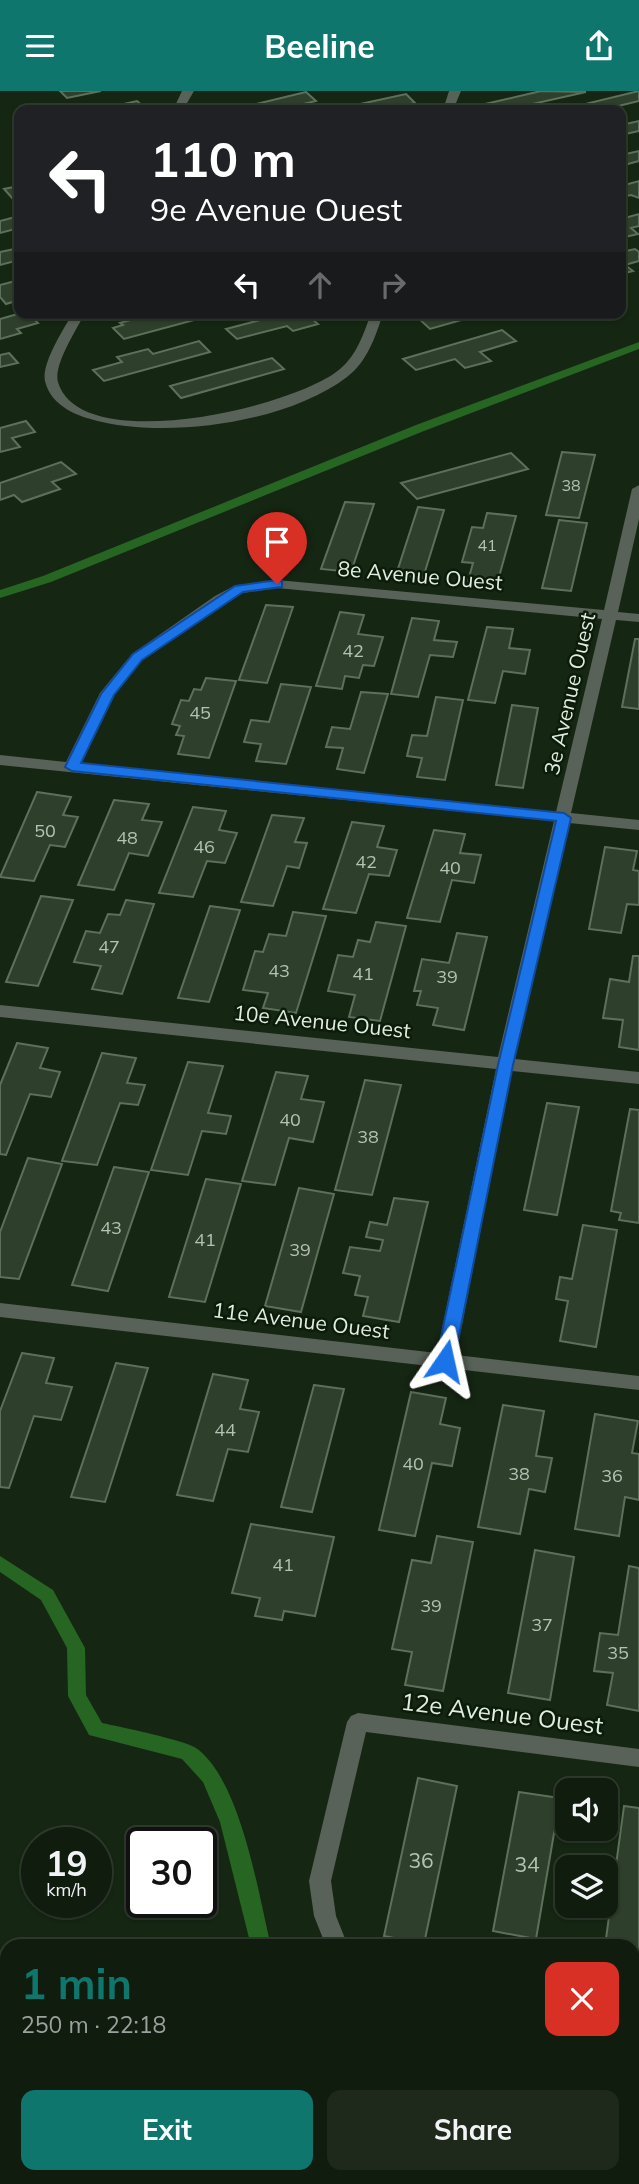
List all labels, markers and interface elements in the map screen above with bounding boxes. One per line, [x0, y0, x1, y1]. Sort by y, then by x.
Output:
text: Beeline [264, 26, 375, 66]
icon: menu [21, 27, 59, 65]
icon: share [580, 27, 618, 65]
text: 110 m [150, 128, 296, 189]
icon: left [35, 133, 126, 224]
text: 9e Avenue Ouest [150, 189, 402, 229]
icon: left [228, 266, 266, 304]
icon: ahead [301, 266, 339, 304]
icon: right [374, 266, 412, 304]
house number: 38 [561, 475, 581, 495]
pin [247, 512, 307, 584]
icon: arrive [258, 523, 296, 561]
house number: 41 [477, 535, 497, 555]
street label: 8e Avenue Ouest [336, 555, 504, 595]
street label: 3e Avenue Ouest [538, 610, 600, 777]
house number: 42 [342, 639, 364, 662]
house number: 45 [189, 701, 211, 724]
house number: 50 [34, 819, 56, 842]
house number: 48 [116, 826, 138, 849]
house number: 46 [193, 835, 215, 858]
house number: 42 [355, 850, 377, 873]
house number: 40 [439, 856, 461, 879]
house number: 47 [98, 935, 120, 958]
house number: 43 [268, 959, 290, 982]
house number: 41 [352, 962, 374, 985]
house number: 39 [436, 965, 458, 988]
street label: 10e Avenue Ouest [232, 999, 412, 1043]
house number: 40 [279, 1108, 301, 1131]
house number: 38 [357, 1125, 379, 1148]
house number: 43 [100, 1216, 122, 1239]
house number: 41 [194, 1228, 216, 1251]
house number: 39 [289, 1238, 311, 1261]
street label: 11e Avenue Ouest [211, 1296, 391, 1344]
position arrow [408, 1324, 482, 1398]
house number: 44 [214, 1418, 236, 1441]
house number: 40 [402, 1452, 424, 1475]
house number: 38 [508, 1462, 530, 1485]
house number: 36 [601, 1464, 623, 1487]
house number: 41 [272, 1553, 294, 1576]
house number: 39 [420, 1594, 442, 1617]
house number: 37 [531, 1613, 553, 1636]
house number: 35 [607, 1641, 629, 1664]
street label: 12e Avenue Ouest [399, 1686, 605, 1740]
map controls [555, 1778, 618, 1918]
button: sound [555, 1778, 618, 1841]
speed limit sign: 30 [126, 1827, 217, 1918]
text: 19 [45, 1841, 88, 1885]
house number: 36 [408, 1847, 434, 1873]
house number: 34 [514, 1851, 540, 1877]
button: layers [555, 1855, 618, 1918]
text: km/h [46, 1878, 87, 1901]
text: 1 min [21, 1957, 132, 2010]
button: close [545, 1962, 619, 2036]
text: 250 m · 22:18 [21, 2010, 166, 2039]
button: Exit [21, 2090, 313, 2170]
button: Share [327, 2090, 619, 2170]

